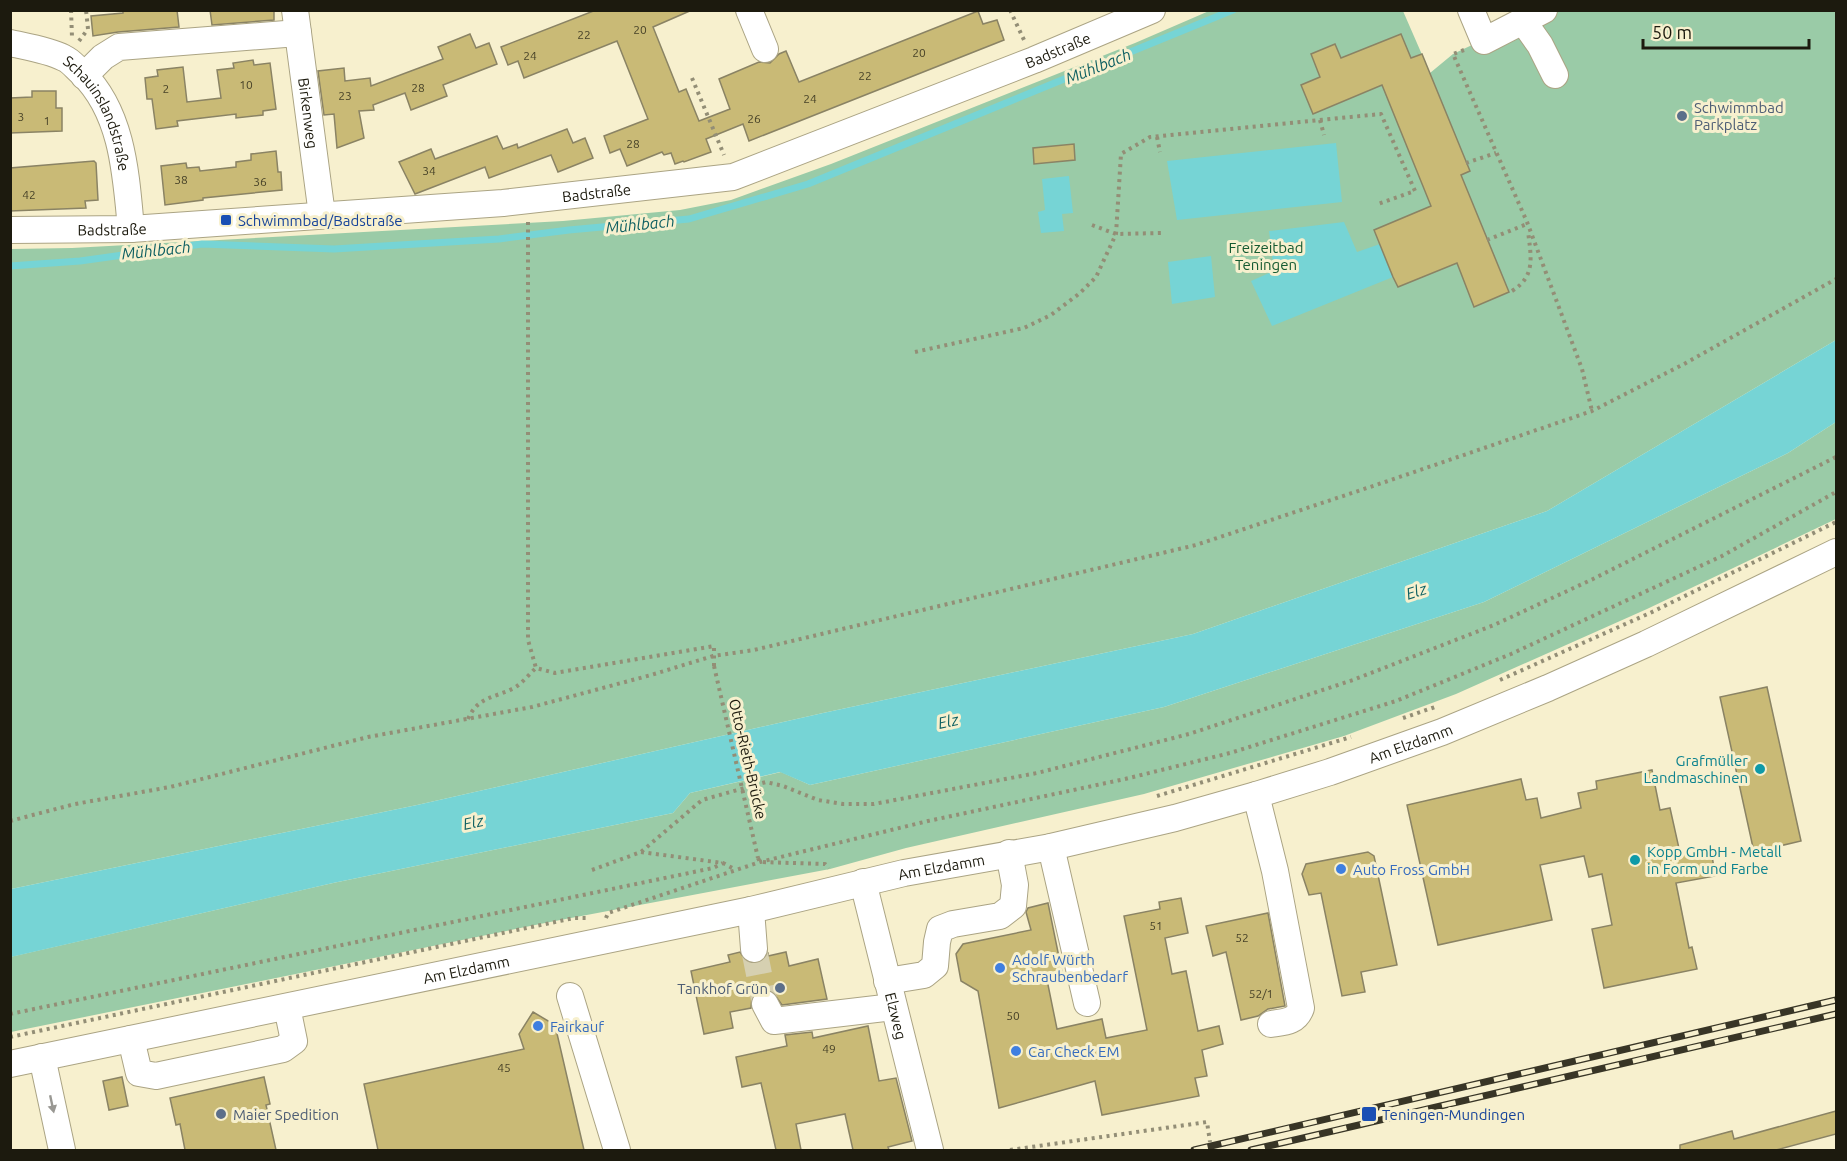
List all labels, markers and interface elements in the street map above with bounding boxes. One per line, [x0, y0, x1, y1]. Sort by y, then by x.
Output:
scale bar [1643, 12, 1810, 50]
text: 50 m [1652, 22, 1692, 42]
house number: 20 [633, 23, 647, 36]
house number: 22 [577, 28, 591, 41]
street label: Badstraße [1023, 29, 1093, 71]
water label: Mühlbach [1063, 45, 1133, 87]
house number: 20 [912, 46, 926, 59]
house number: 24 [523, 49, 537, 62]
street label: Schauinslandstraße [60, 52, 133, 172]
house number: 22 [858, 69, 872, 82]
street label: Birkenweg [295, 77, 322, 150]
house number: 10 [239, 78, 253, 91]
house number: 28 [411, 81, 425, 94]
house number: 2 [163, 82, 169, 95]
house number: 23 [338, 89, 352, 102]
house number: 24 [803, 92, 817, 105]
place label: Schwimmbad Parkplatz [1694, 99, 1784, 133]
marker: Schwimmbad Parkplatz [1675, 109, 1689, 123]
house number: 3 [18, 110, 24, 123]
house number: 26 [747, 112, 761, 125]
house number: 1 [44, 114, 50, 127]
house number: 28 [626, 137, 640, 150]
house number: 34 [422, 164, 436, 177]
house number: 38 [174, 173, 188, 186]
house number: 36 [253, 175, 267, 188]
street label: Badstraße [561, 180, 632, 205]
house number: 42 [22, 188, 36, 201]
water label: Mühlbach [605, 211, 675, 237]
place label: Schwimmbad/Badstraße [238, 212, 402, 229]
marker: Schwimmbad/Badstraße [219, 213, 233, 227]
street label: Badstraße [77, 219, 147, 238]
water label: Mühlbach [121, 237, 191, 263]
park label: Freizeitbad Teningen [1228, 239, 1304, 273]
water label: Elz [1404, 579, 1429, 603]
street label: Otto-Rieth-Brücke [726, 697, 770, 821]
water label: Elz [936, 710, 961, 732]
street label: Am Elzdamm [1366, 720, 1455, 766]
place label: Grafmüller Landmaschinen [1644, 752, 1748, 786]
marker: Grafmüller Landmaschinen [1753, 762, 1767, 776]
water label: Elz [461, 811, 486, 833]
place label: Kopp GmbH - Metall in Form und Farbe [1647, 843, 1782, 877]
street label: Am Elzdamm [896, 850, 986, 883]
marker: Kopp GmbH - Metall in Form und Farbe [1628, 853, 1642, 867]
place label: Auto Fross GmbH [1353, 861, 1470, 878]
marker: Auto Fross GmbH [1334, 862, 1348, 876]
house number: 51 [1149, 919, 1163, 932]
house number: 52 [1235, 931, 1249, 944]
place label: Adolf Würth Schraubenbedarf [1012, 951, 1128, 985]
street label: Am Elzdamm [422, 952, 511, 986]
marker: Adolf Würth Schraubenbedarf [993, 961, 1007, 975]
place label: Tankhof Grün [677, 980, 768, 997]
marker: Tankhof Grün [773, 981, 787, 995]
house number: 52/1 [1249, 987, 1273, 1000]
street label: Elzweg [882, 991, 911, 1041]
house number: 50 [1006, 1009, 1020, 1022]
place label: Fairkauf [550, 1018, 604, 1035]
marker: Fairkauf [531, 1019, 545, 1033]
house number: 49 [822, 1042, 836, 1055]
place label: Car Check EM [1028, 1043, 1120, 1060]
marker: Car Check EM [1009, 1044, 1023, 1058]
house number: 45 [497, 1061, 511, 1074]
one-way arrow [47, 1095, 57, 1113]
marker: Teningen-Mundingen [1360, 1105, 1378, 1123]
place label: Maier Spedition [233, 1106, 339, 1123]
place label: Teningen-Mundingen [1382, 1106, 1525, 1123]
marker: Maier Spedition [214, 1107, 228, 1121]

